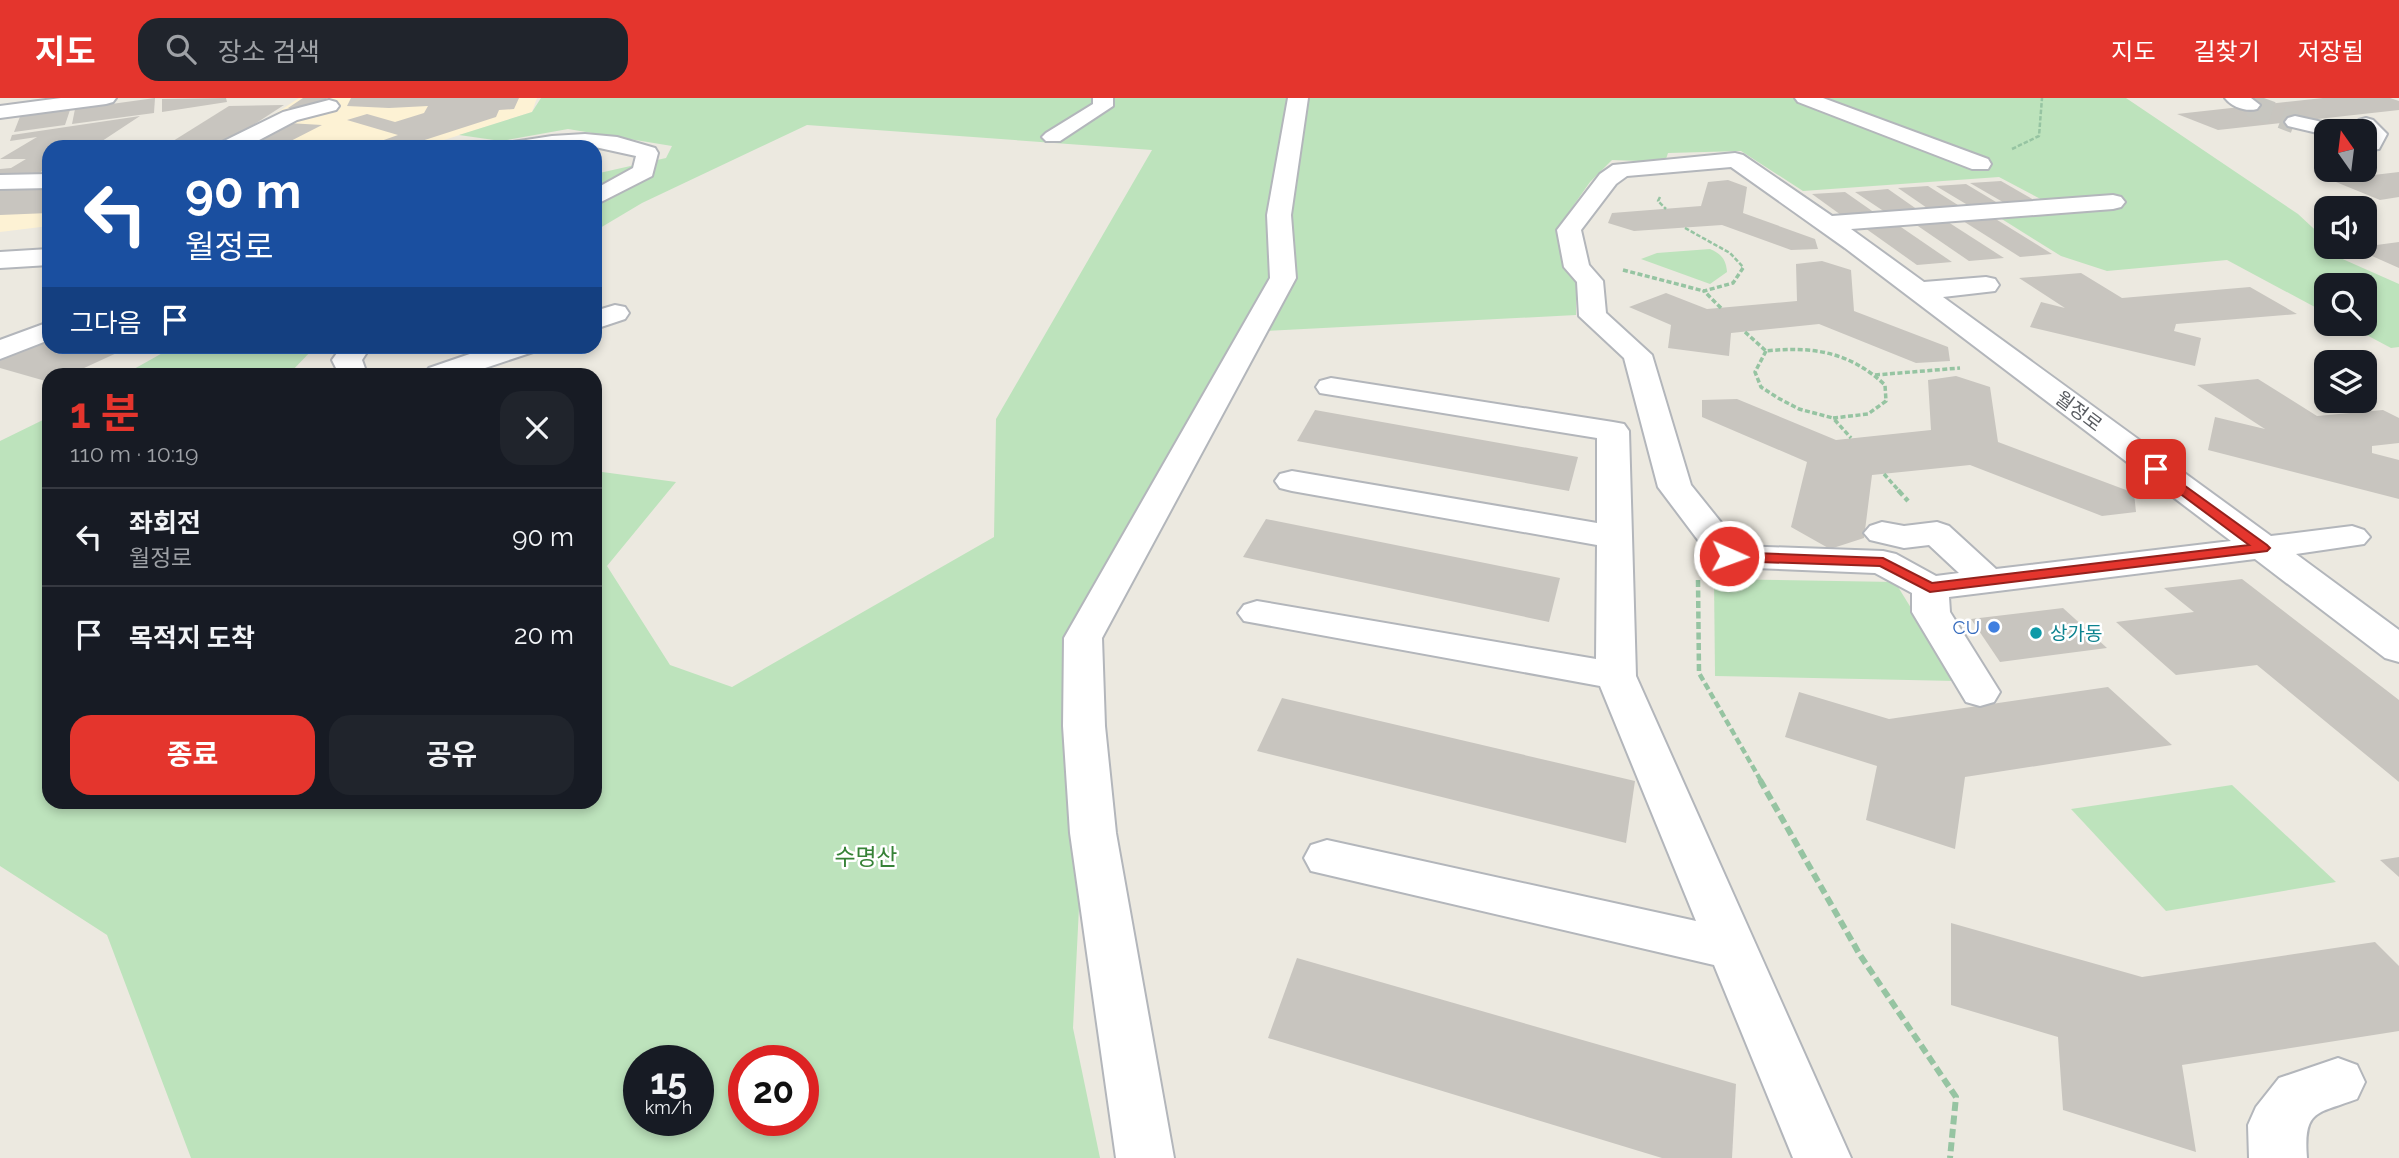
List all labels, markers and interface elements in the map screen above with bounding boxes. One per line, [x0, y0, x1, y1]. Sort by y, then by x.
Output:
search box [138, 18, 628, 81]
icon: search [162, 30, 200, 68]
text: 지도 [35, 32, 96, 71]
text: 장소 검색 [218, 37, 320, 67]
text: 지도 [2111, 37, 2156, 66]
text: 길찾기 [2194, 37, 2260, 66]
text: 저장됨 [2298, 37, 2364, 66]
north arrow [2314, 119, 2376, 182]
map controls [2314, 119, 2377, 413]
text: 90 m [185, 162, 301, 219]
icon: left [70, 168, 161, 259]
button: sound [2314, 196, 2377, 259]
text: 월정로 [185, 228, 273, 265]
button: search [2314, 273, 2377, 336]
icon: arrive [156, 301, 194, 339]
text: 그다음 [70, 308, 142, 338]
button: layers [2314, 350, 2377, 413]
street label: 월정로 [2051, 386, 2107, 436]
text: 1 분 [70, 389, 139, 438]
button: close [500, 391, 574, 465]
pin [2126, 439, 2186, 499]
text: 110 m · 10:19 [70, 440, 198, 467]
icon: arrive [2137, 450, 2175, 488]
text: 좌회전 [129, 508, 201, 538]
icon: left [70, 518, 108, 556]
position arrow [1692, 519, 1766, 593]
text: 90 m [512, 522, 574, 552]
text: 월정로 [129, 544, 192, 571]
icon: arrive [70, 616, 108, 654]
place label: CU [1953, 616, 1980, 638]
marker: CU [1986, 619, 2002, 635]
text: 20 m [514, 620, 574, 650]
place label: 상가동 [2050, 622, 2102, 644]
text: 목적지 도착 [129, 623, 255, 653]
marker: 상가동 [2028, 625, 2044, 641]
button: 종료 [70, 715, 315, 795]
button: 공유 [329, 715, 574, 795]
park label: 수명산 [834, 843, 898, 870]
speed limit sign: 20 [728, 1045, 819, 1136]
text: 15 [650, 1061, 687, 1102]
text: km/h [645, 1097, 692, 1118]

